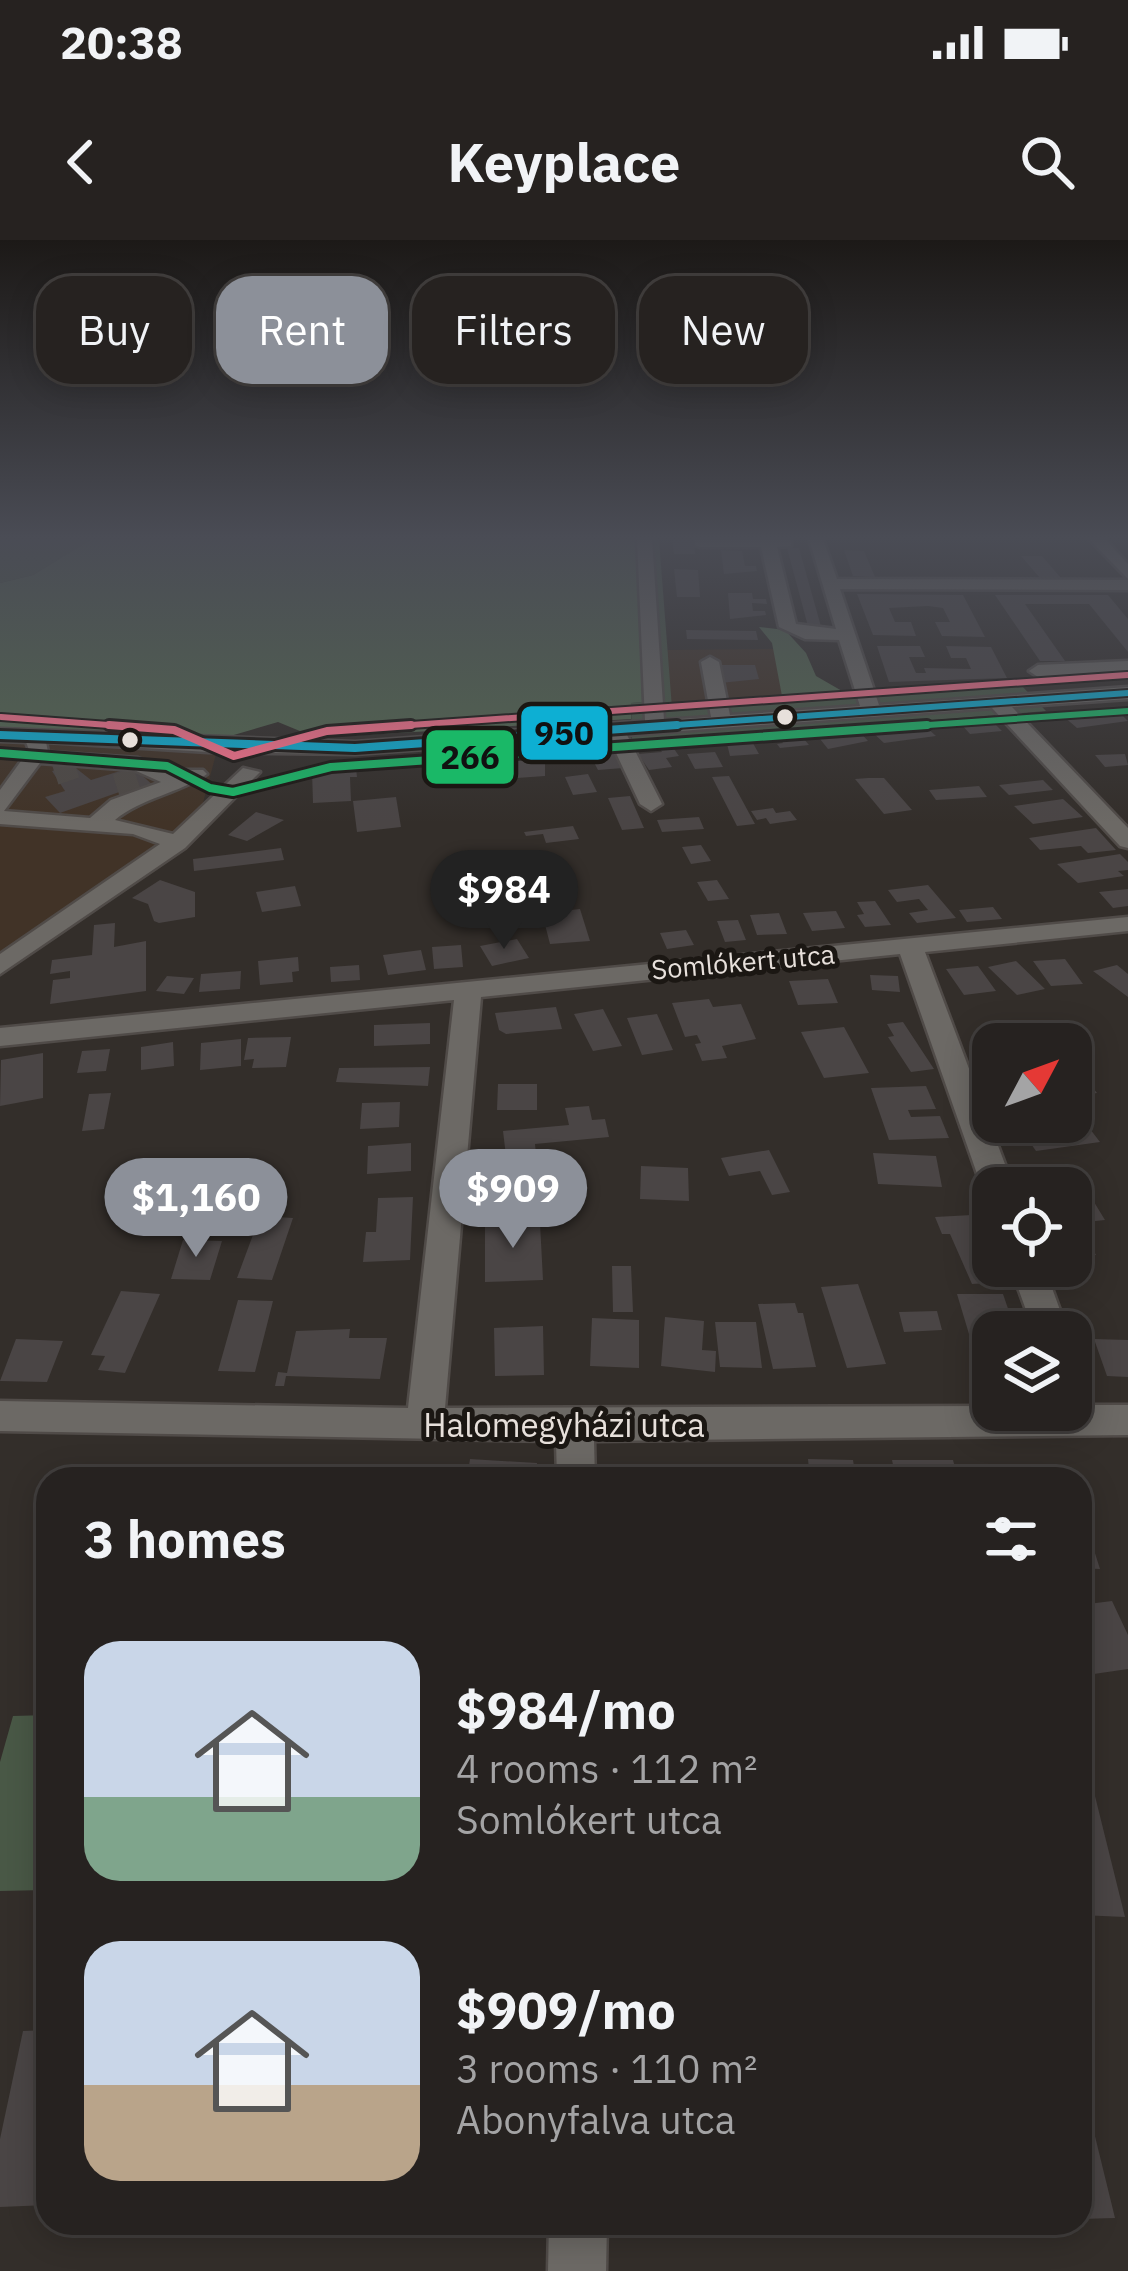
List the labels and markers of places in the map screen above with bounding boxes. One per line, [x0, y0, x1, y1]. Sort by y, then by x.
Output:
unlabelled marker [774, 706, 796, 728]
unlabelled marker [119, 729, 141, 751]
pin: $984 [433, 850, 575, 952]
pin: $909 [442, 1149, 584, 1251]
pin: $1,160 [98, 1158, 294, 1260]

